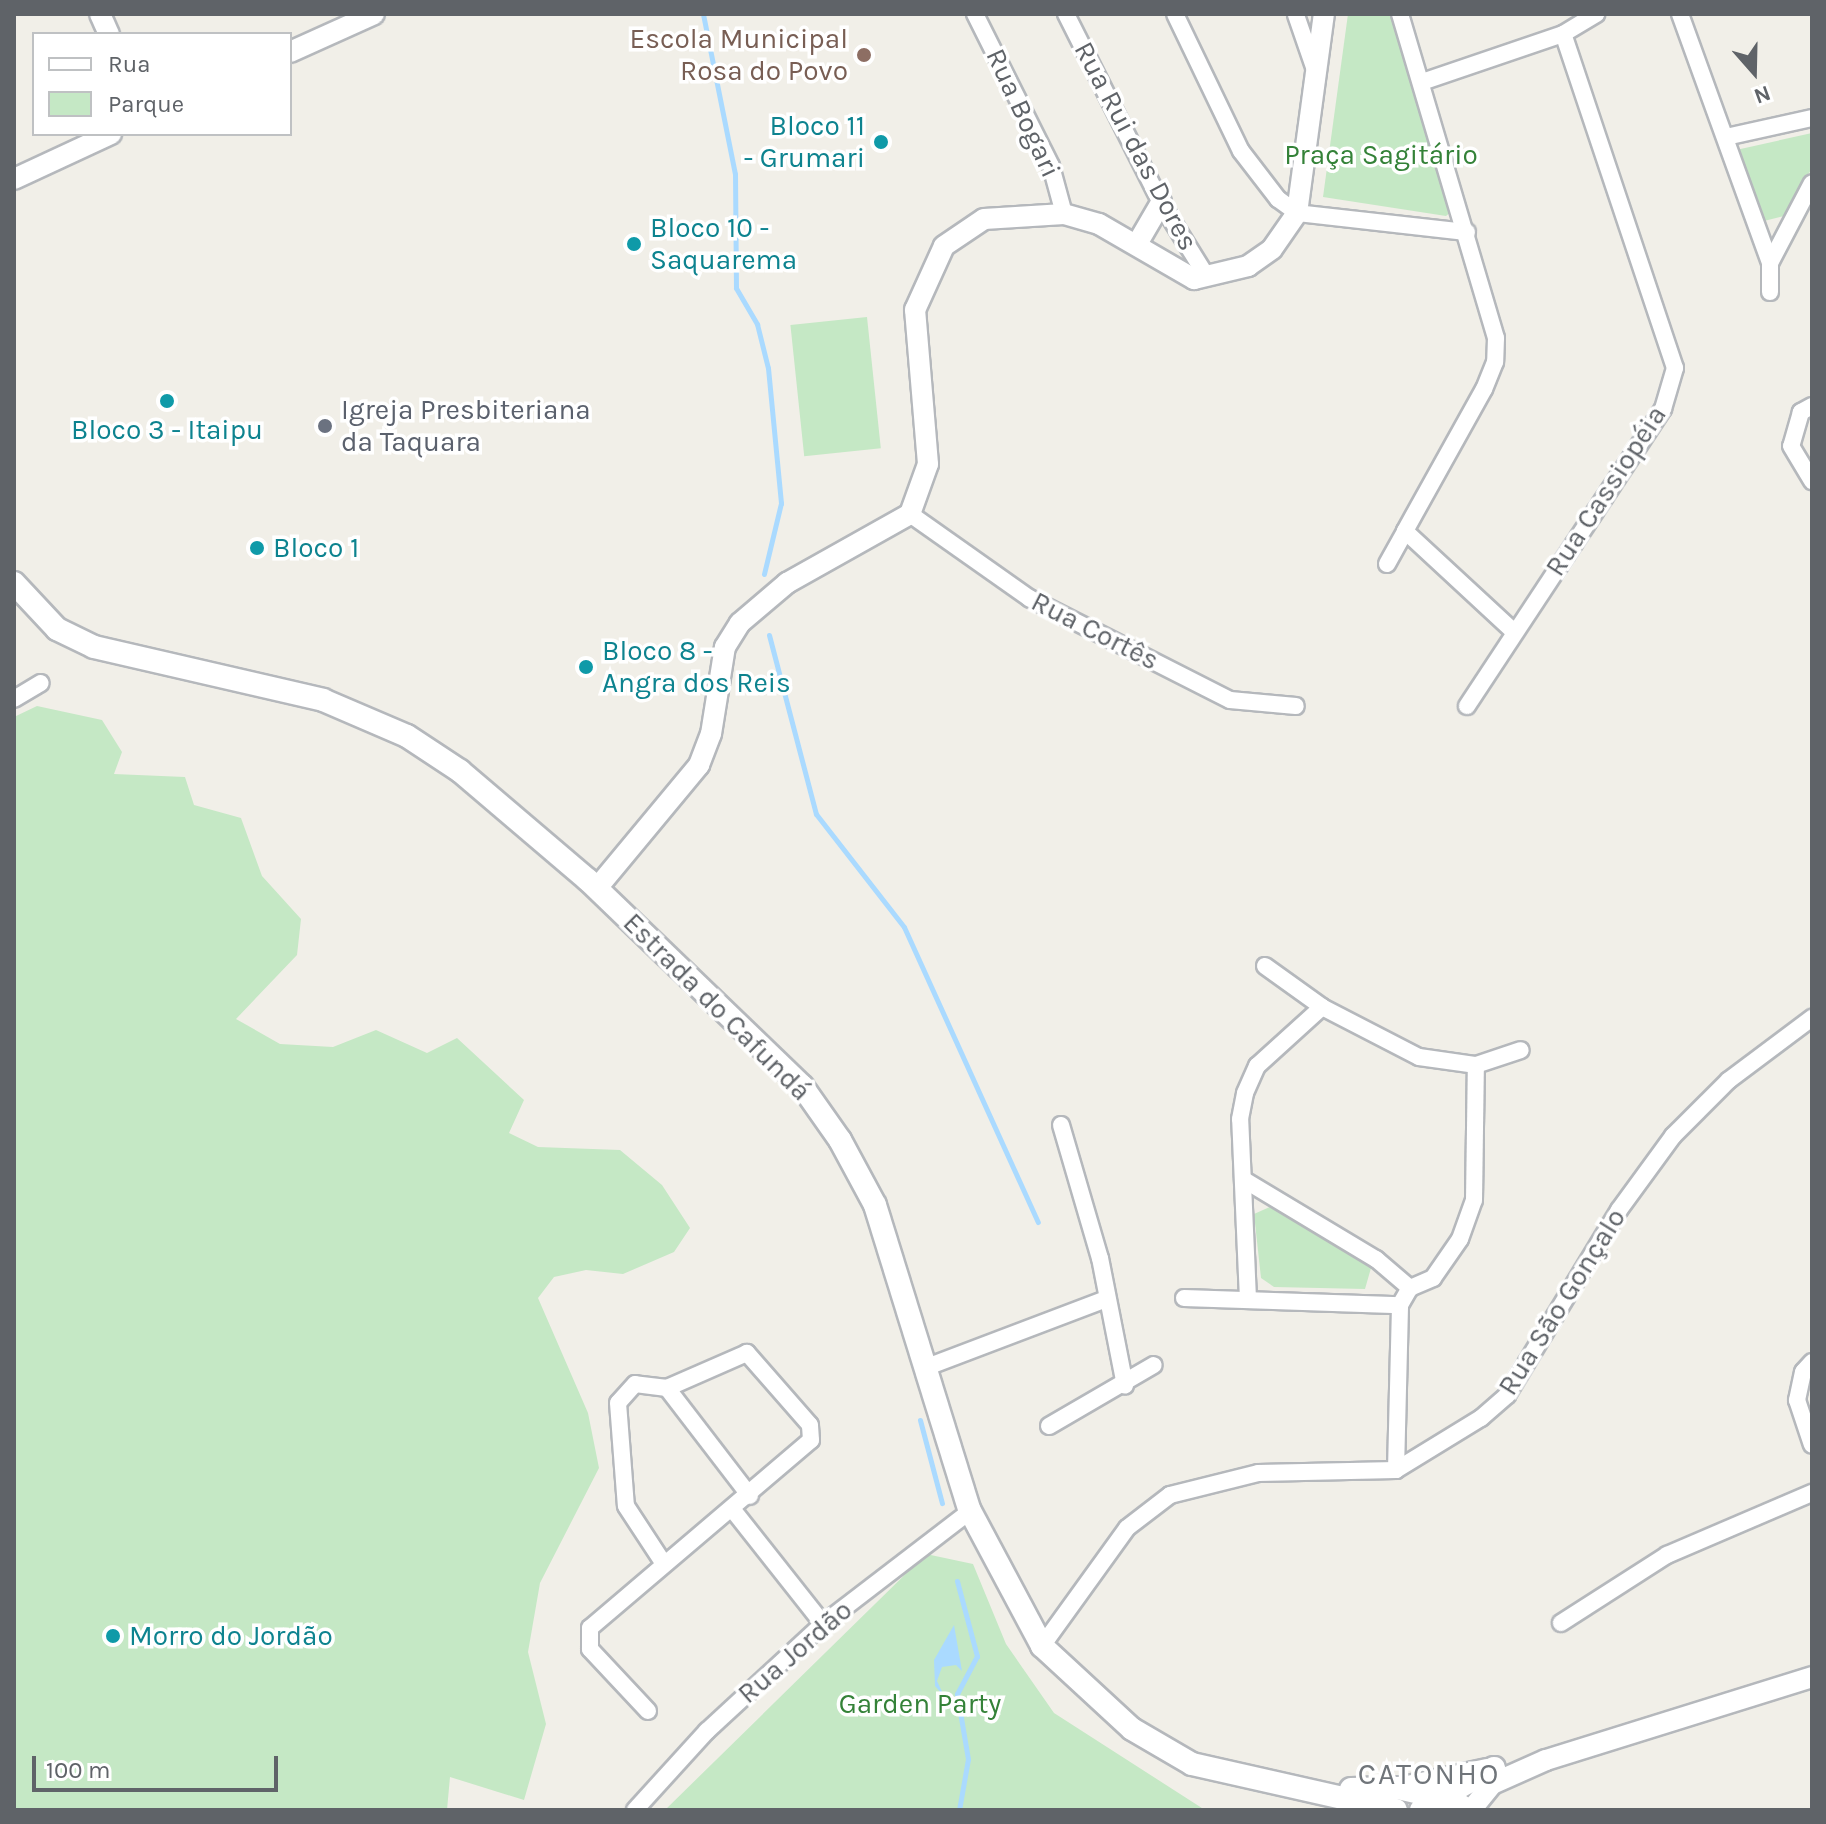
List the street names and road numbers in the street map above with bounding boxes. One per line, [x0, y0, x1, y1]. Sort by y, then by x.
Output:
street label: Rua Rui das Dores [1067, 36, 1205, 256]
street label: Rua Bogari [978, 43, 1068, 183]
street label: Rua Cassiopéia [1538, 400, 1674, 582]
street label: Rua Cortês [1026, 585, 1164, 677]
street label: Estrada do Cafundá [616, 906, 818, 1108]
street label: Rua São Gonçalo [1491, 1202, 1633, 1402]
street label: Rua Jordão [731, 1593, 859, 1711]

